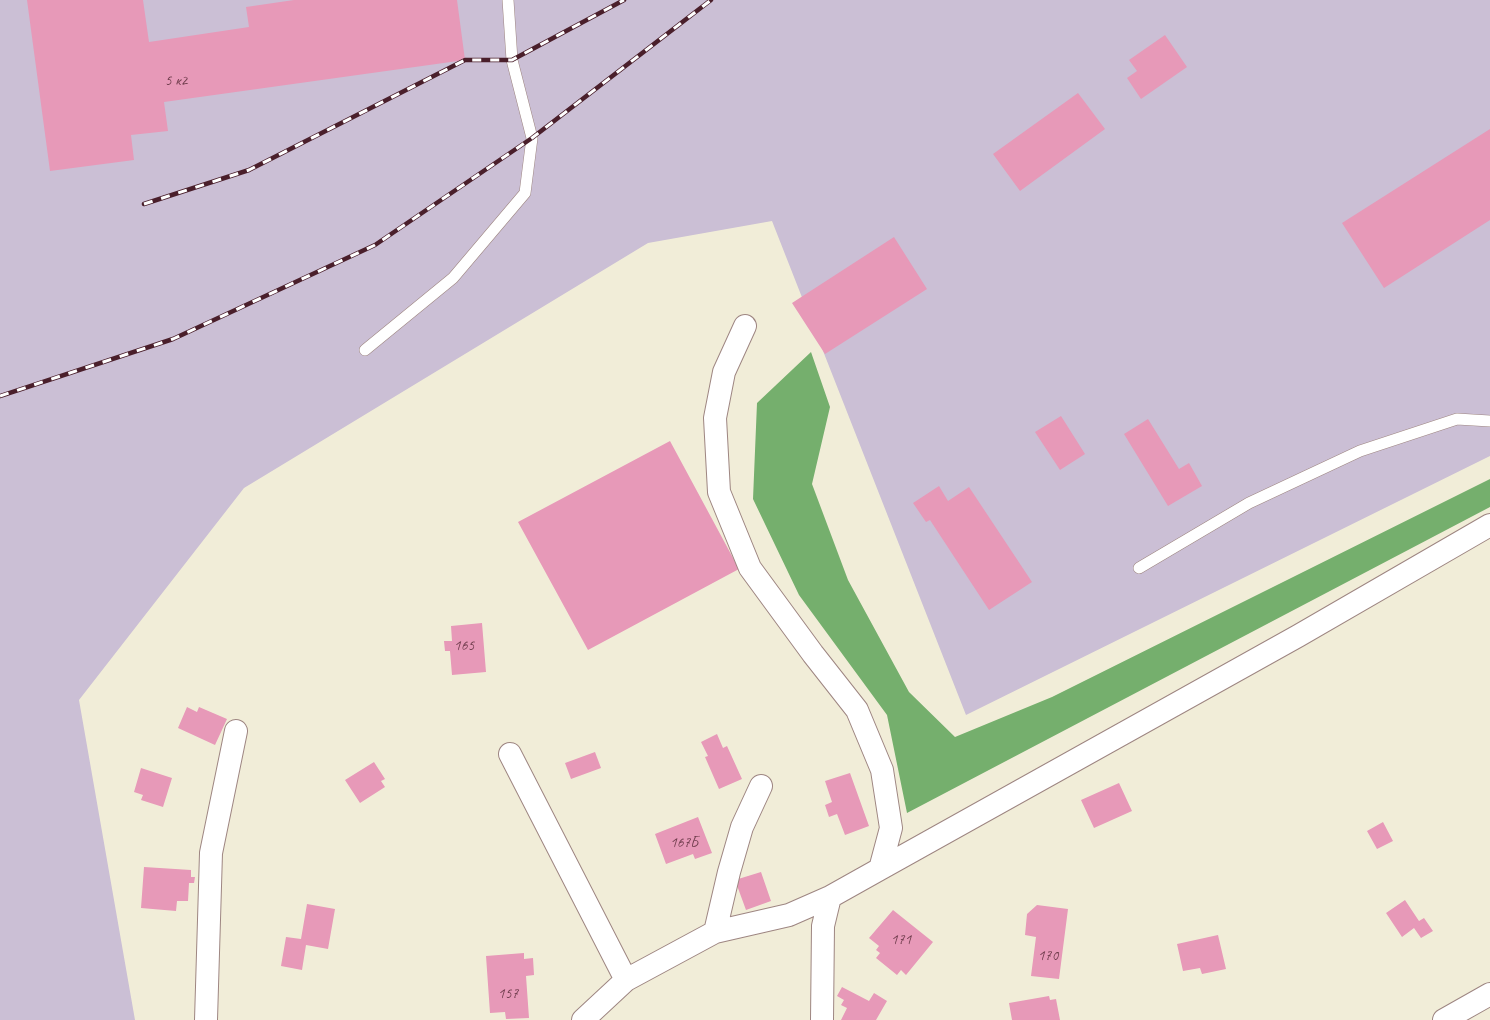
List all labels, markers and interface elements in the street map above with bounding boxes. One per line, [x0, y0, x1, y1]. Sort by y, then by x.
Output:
house number: 5 к2 [165, 72, 187, 90]
house number: 165 [454, 637, 474, 655]
house number: 167Б [670, 834, 698, 852]
house number: 171 [891, 931, 911, 949]
house number: 170 [1038, 947, 1058, 965]
house number: 157 [498, 985, 518, 1003]

